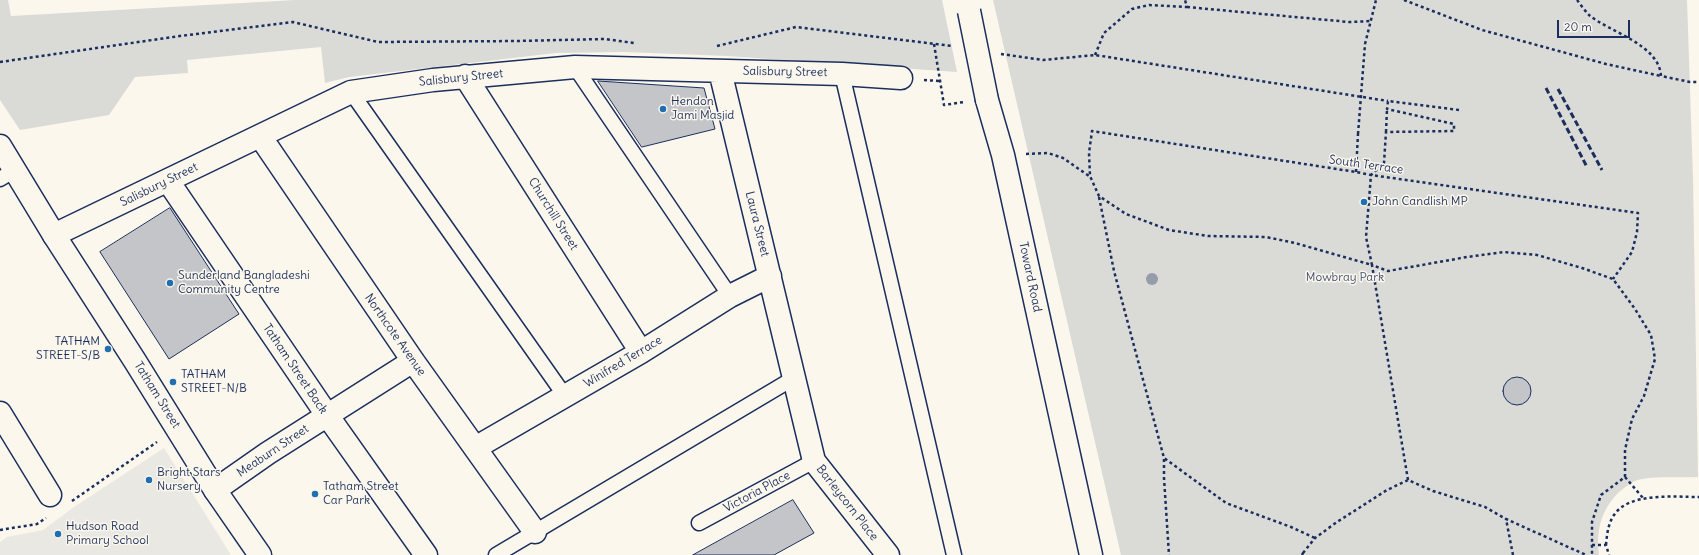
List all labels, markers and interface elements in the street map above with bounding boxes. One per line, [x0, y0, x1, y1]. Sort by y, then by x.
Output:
scale bar [1559, 12, 1632, 38]
text: 20 m [1564, 19, 1592, 34]
street label: Salisbury Street [743, 64, 827, 80]
street label: Salisbury Street [418, 66, 504, 90]
place label: Hendon Jami Masjid [671, 95, 734, 123]
marker: Hendon Jami Masjid [658, 104, 668, 114]
street label: South Terrace [1328, 153, 1404, 177]
street label: Salisbury Street [118, 160, 200, 210]
street label: Churchill Street [525, 175, 581, 253]
street label: Laura Street [742, 190, 772, 258]
place label: John Candlish MP [1372, 195, 1468, 209]
marker: John Candlish MP [1359, 197, 1369, 207]
street label: Toward Road [1016, 241, 1044, 313]
place label: Sunderland Bangladeshi Community Centre [178, 269, 310, 297]
park label: Mowbray Park [1306, 271, 1384, 285]
marker: Sunderland Bangladeshi Community Centre [165, 278, 175, 288]
street label: Northcote Avenue [361, 291, 429, 379]
street label: Tatham Street Back [260, 321, 330, 417]
street label: Winifred Terrace [581, 333, 665, 391]
place label: TATHAM STREET-S/B [36, 335, 100, 363]
marker: TATHAM STREET-S/B [103, 344, 113, 354]
street label: Tatham Street [131, 359, 183, 431]
place label: TATHAM STREET-N/B [181, 368, 247, 396]
marker: TATHAM STREET-N/B [168, 377, 178, 387]
street label: Meaburn Street [234, 422, 312, 480]
street label: Barleycorn Place [813, 462, 881, 544]
place label: Bright Stars Nursery [157, 466, 221, 494]
street label: Victoria Place [721, 468, 793, 516]
marker: Bright Stars Nursery [144, 475, 154, 485]
place label: Tatham Street Car Park [323, 480, 399, 508]
marker: Tatham Street Car Park [310, 489, 320, 499]
place label: Hudson Road Primary School [66, 520, 149, 548]
marker: Hudson Road Primary School [53, 529, 63, 539]

